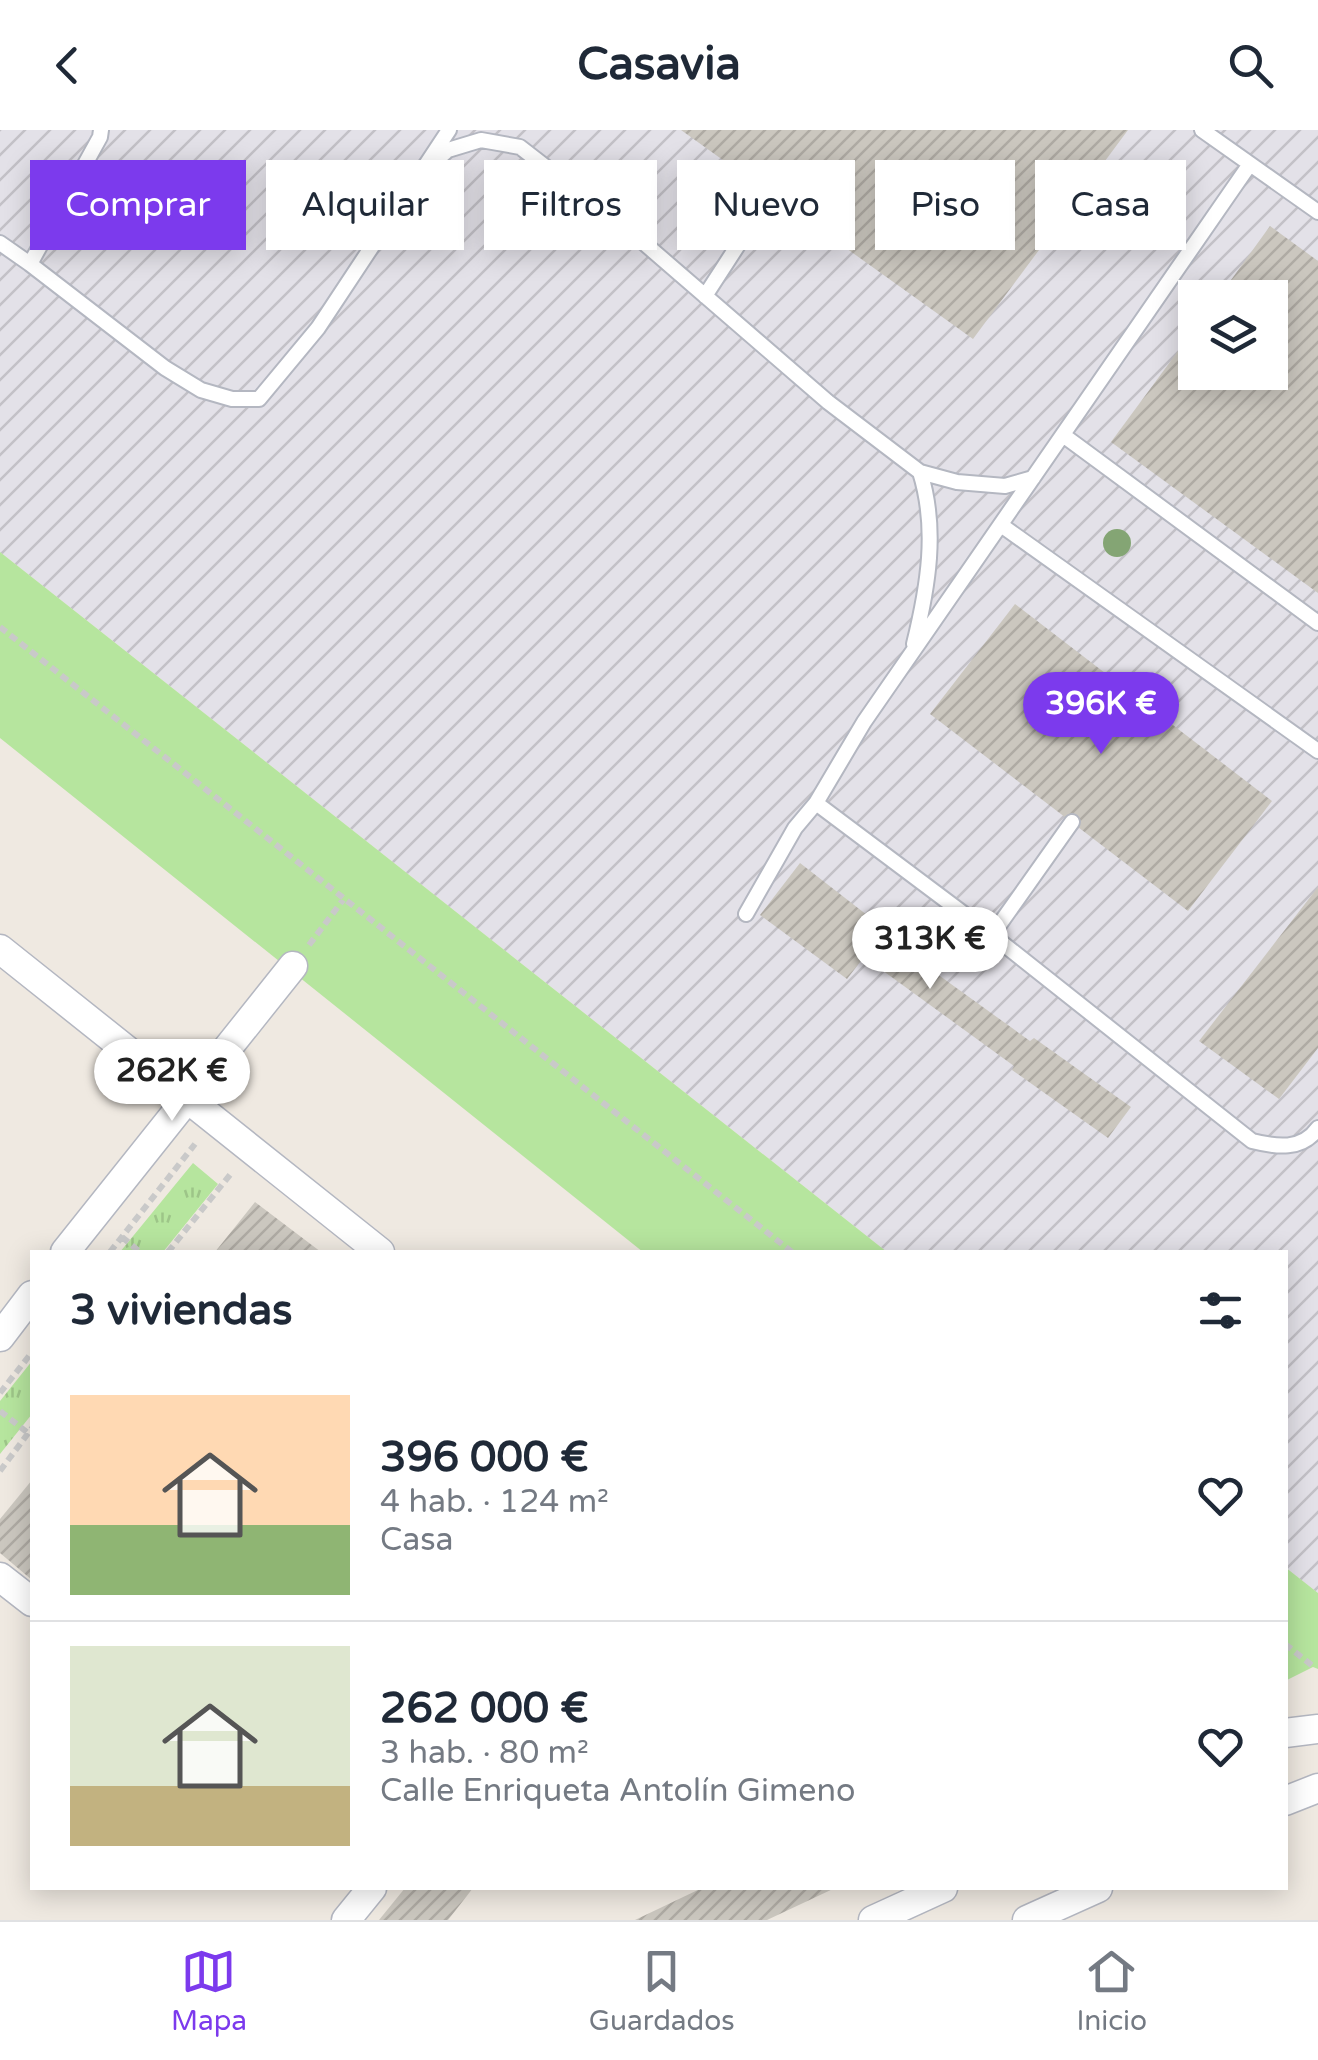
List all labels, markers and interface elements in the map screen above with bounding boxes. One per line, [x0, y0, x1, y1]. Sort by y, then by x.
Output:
icon: back [40, 38, 95, 93]
text: Casavia [577, 38, 741, 92]
icon: search [1223, 38, 1278, 93]
chip: Comprar [30, 160, 246, 250]
chip: Alquilar [266, 160, 464, 250]
chip: Filtros [484, 160, 657, 250]
chip: Nuevo [677, 160, 855, 250]
chip: Piso [875, 160, 1015, 250]
chip: Casa [1035, 160, 1186, 250]
map controls [1178, 280, 1288, 390]
button: layers [1178, 280, 1288, 390]
pin: 396K € [1020, 672, 1182, 757]
text: 396K € [1045, 685, 1157, 723]
pin: 313K € [849, 907, 1011, 992]
text: 313K € [874, 920, 986, 958]
pin: 262K € [91, 1039, 253, 1124]
text: 262K € [116, 1052, 228, 1090]
icon: filters [1193, 1283, 1248, 1338]
text: 3 viviendas [70, 1285, 292, 1336]
text: 396 000 € [380, 1432, 589, 1483]
icon: home [150, 1435, 270, 1555]
icon: heart [1193, 1468, 1248, 1523]
text: 4 hab. · 124 m² [380, 1483, 609, 1521]
text: Casa [380, 1521, 454, 1559]
text: 262 000 € [380, 1683, 589, 1734]
icon: home [150, 1686, 270, 1806]
icon: heart [1193, 1719, 1248, 1774]
text: 3 hab. · 80 m² [380, 1734, 589, 1772]
text: Calle Enriqueta Antolín Gimeno [380, 1772, 855, 1810]
tab: Mapa [171, 1944, 247, 2038]
tab: Guardados [589, 1944, 735, 2038]
tab: Inicio [1076, 1944, 1147, 2038]

